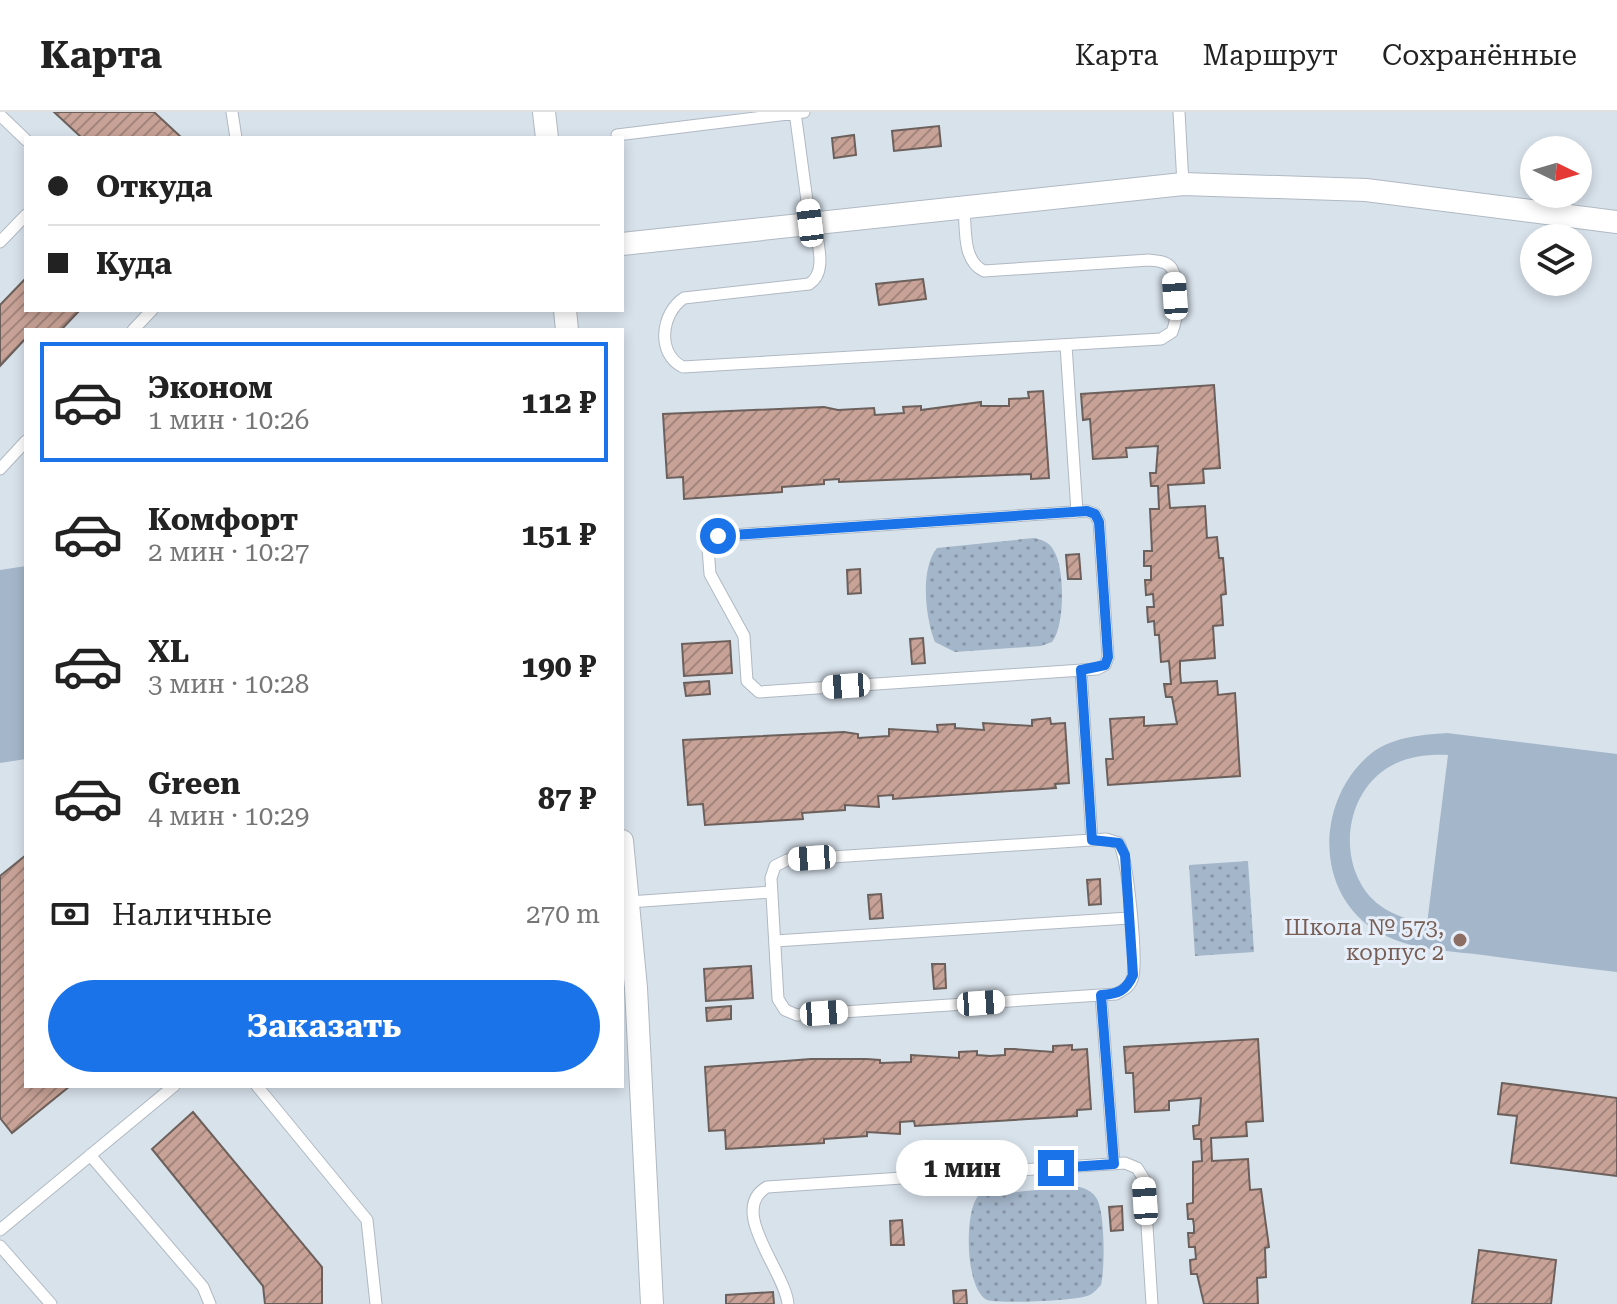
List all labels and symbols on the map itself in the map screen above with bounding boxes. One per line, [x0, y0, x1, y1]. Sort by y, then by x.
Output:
north arrow [1520, 136, 1592, 208]
car [795, 198, 825, 248]
car [1161, 271, 1189, 321]
route start [700, 518, 736, 554]
car [821, 672, 871, 700]
car [787, 844, 837, 872]
place label: Школа № 573, корпус 2 [1284, 915, 1444, 965]
marker: Школа № 573, корпус 2 [1451, 931, 1469, 949]
car [956, 989, 1006, 1017]
car [799, 999, 849, 1027]
callout: 1 мин [896, 1140, 1028, 1196]
route end [1038, 1150, 1074, 1186]
car [1131, 1176, 1159, 1226]

